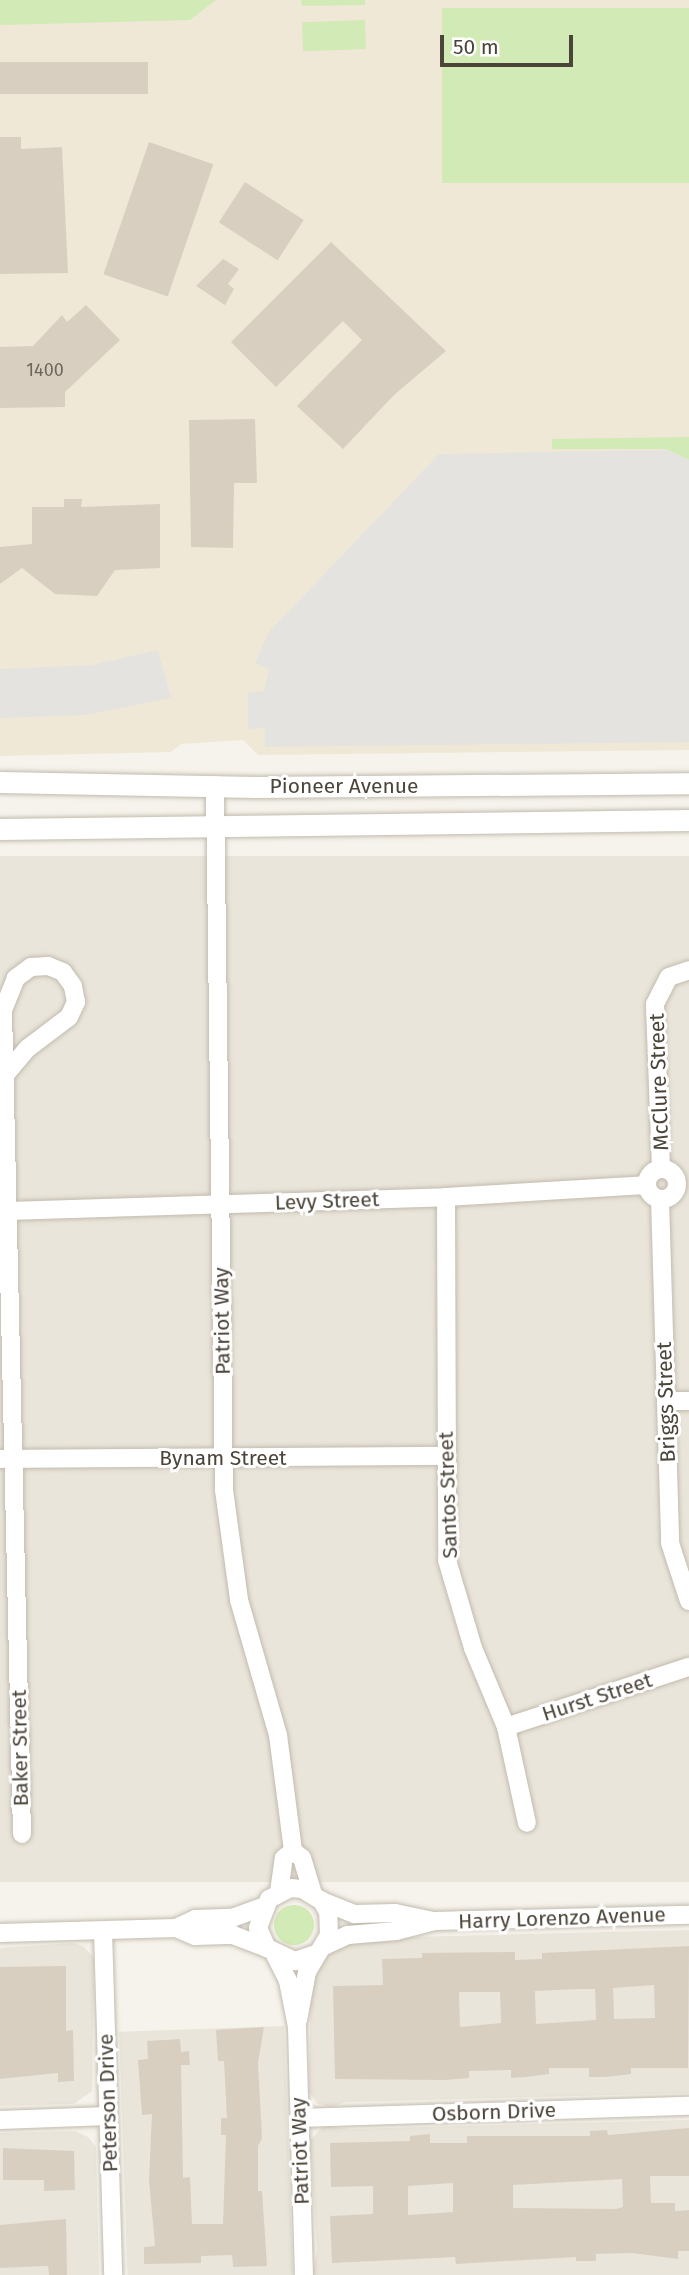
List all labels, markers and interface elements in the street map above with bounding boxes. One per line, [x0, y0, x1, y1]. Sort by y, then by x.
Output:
scale bar [444, 21, 577, 65]
text: 50 m [453, 34, 499, 60]
house number: 1400 [26, 359, 64, 381]
street label: Pioneer Avenue [270, 773, 418, 799]
street label: McClure Street [644, 1013, 674, 1151]
street label: Levy Street [274, 1187, 380, 1215]
street label: Patriot Way [208, 1267, 236, 1375]
street label: Briggs Street [651, 1341, 681, 1463]
street label: Santos Street [433, 1431, 463, 1559]
street label: Bynam Street [159, 1445, 287, 1471]
street label: Hurst Street [539, 1667, 655, 1727]
street label: Baker Street [6, 1689, 34, 1807]
street label: Harry Lorenzo Avenue [458, 1902, 666, 1934]
street label: Peterson Drive [93, 2033, 123, 2173]
street label: Patriot Way [286, 2097, 314, 2205]
street label: Osborn Drive [431, 2097, 557, 2127]

